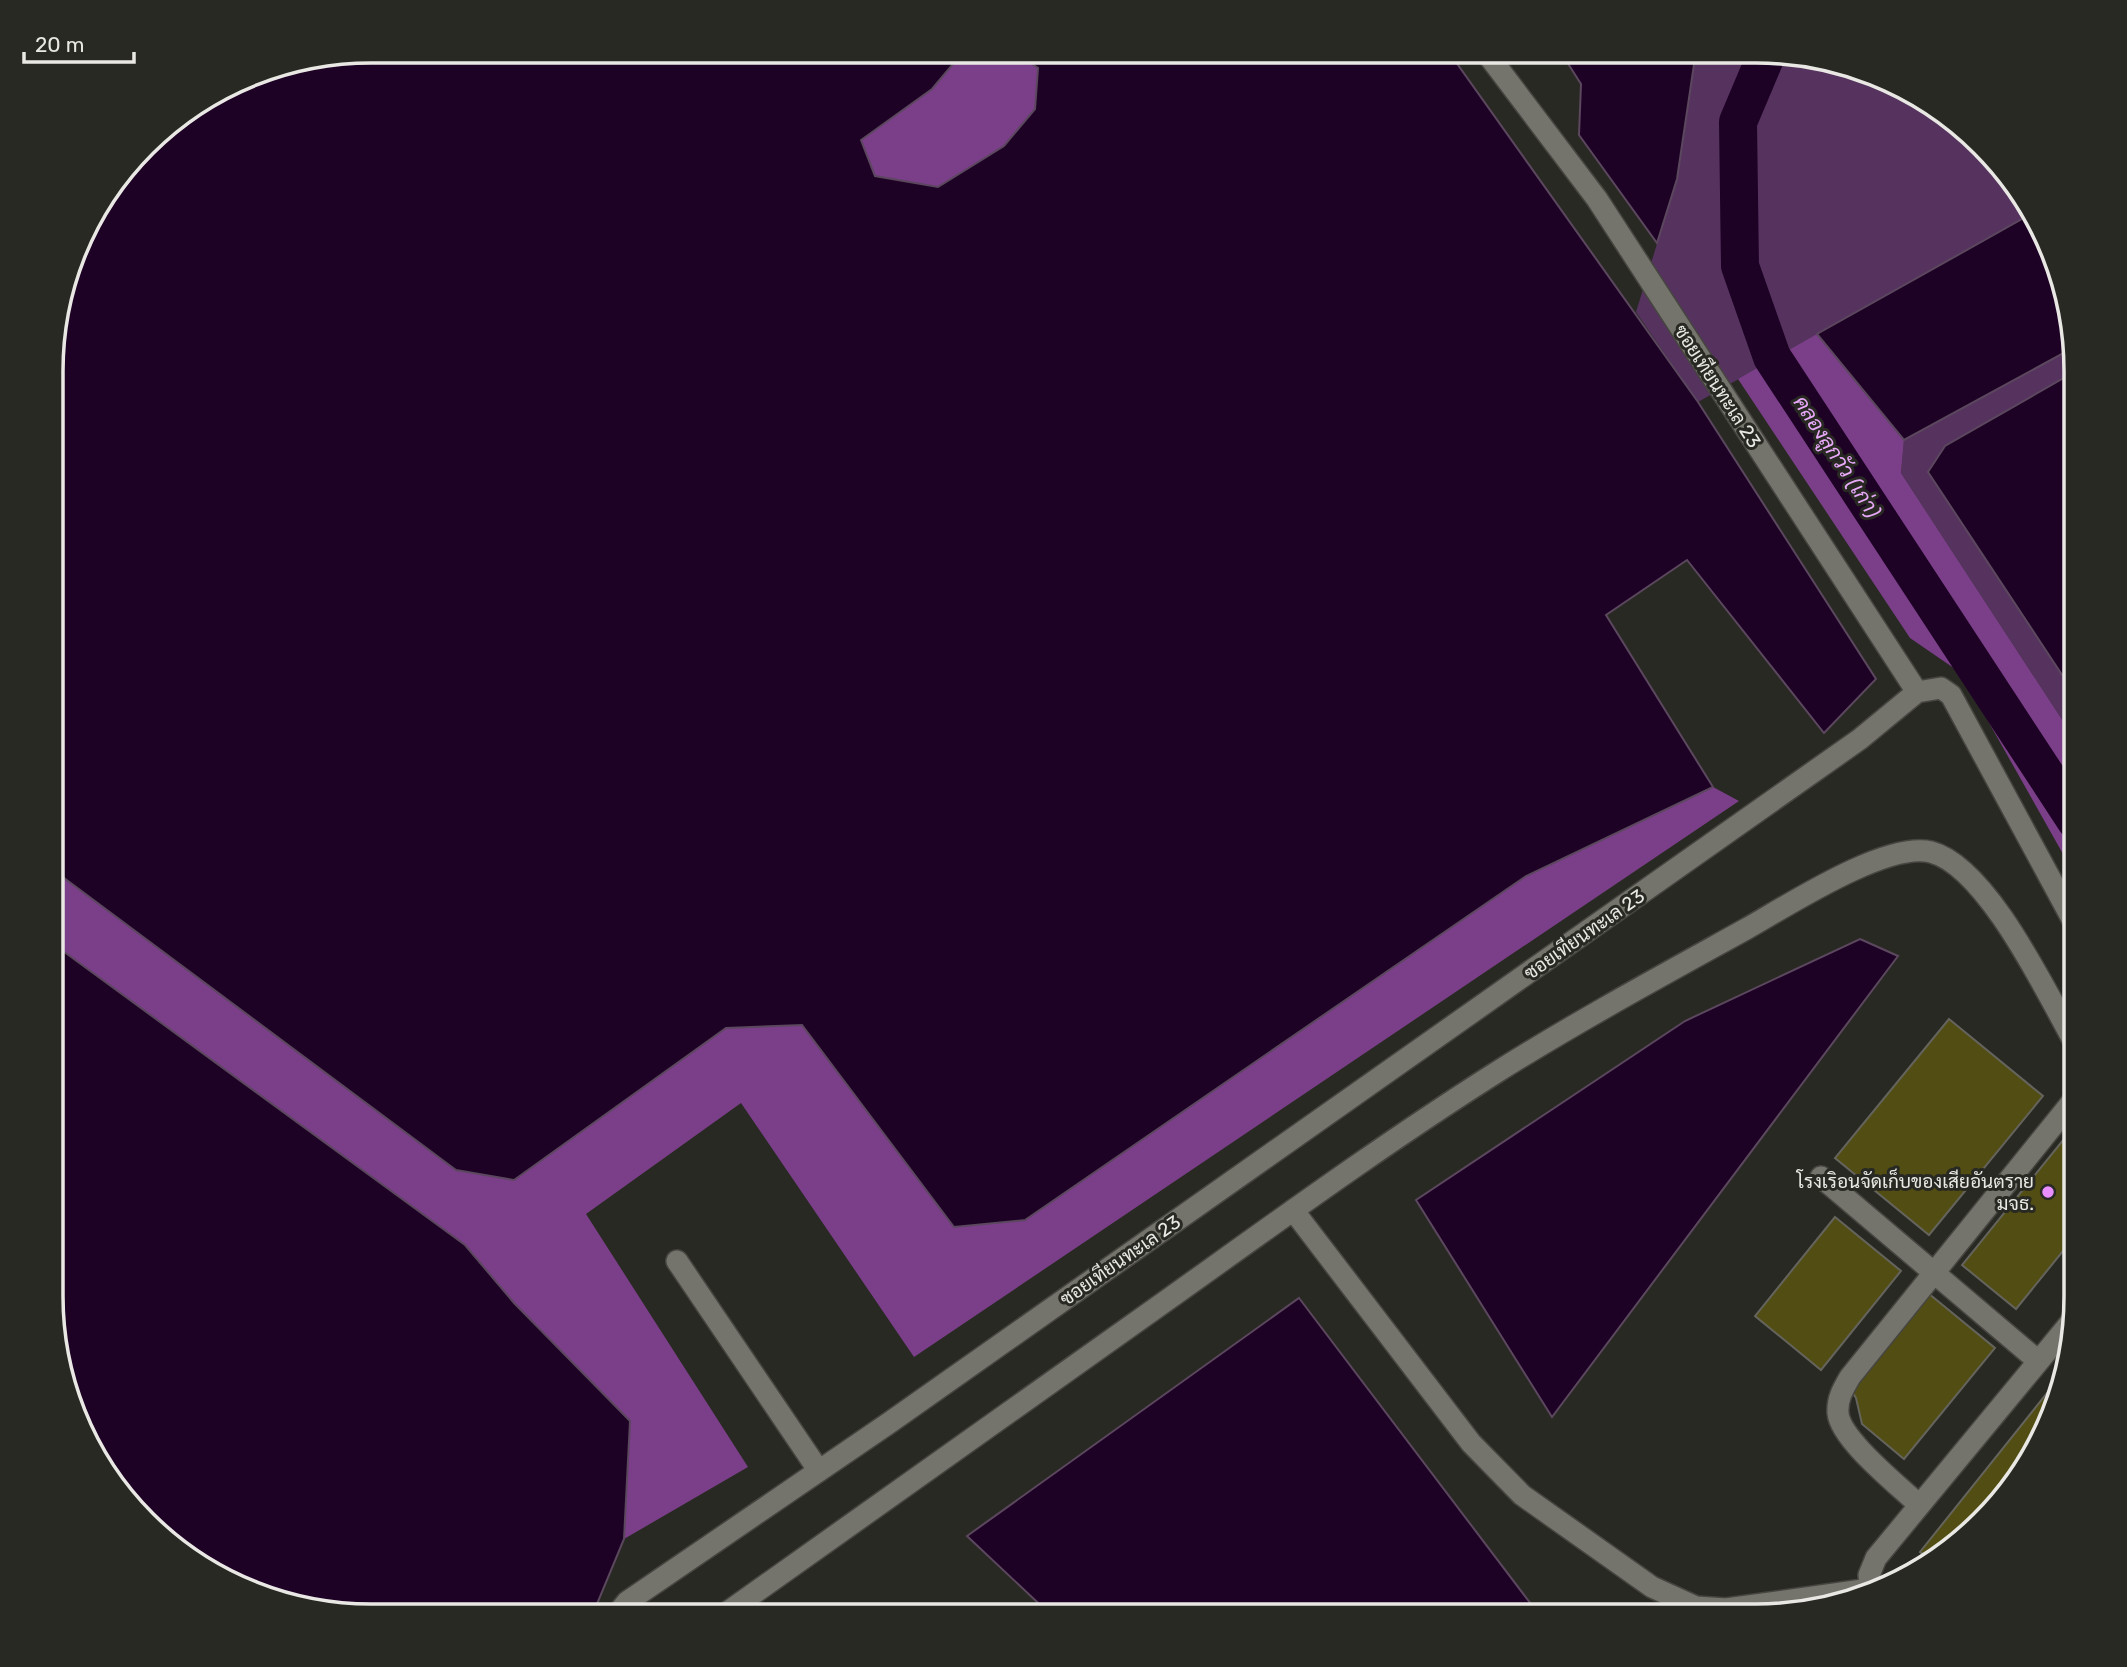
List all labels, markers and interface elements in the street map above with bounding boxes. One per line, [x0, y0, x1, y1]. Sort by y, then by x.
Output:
scale bar [24, 21, 135, 65]
text: 20 m [35, 32, 84, 57]
street label: ซอยเทียนทะเล 23 [1669, 320, 1767, 452]
water label: คลองลูกวัว (เก่า) [1786, 391, 1886, 524]
street label: ซอยเทียนทะเล 23 [1519, 883, 1649, 985]
place label: โรงเริอนจัดเก็บของเสียอันตราย มจธ. [1796, 1168, 2034, 1215]
marker: โรงเริอนจัดเก็บของเสียอันตราย มจธ. [2040, 1184, 2056, 1200]
street label: ซอยเทียนทะเล 23 [1055, 1209, 1185, 1311]

